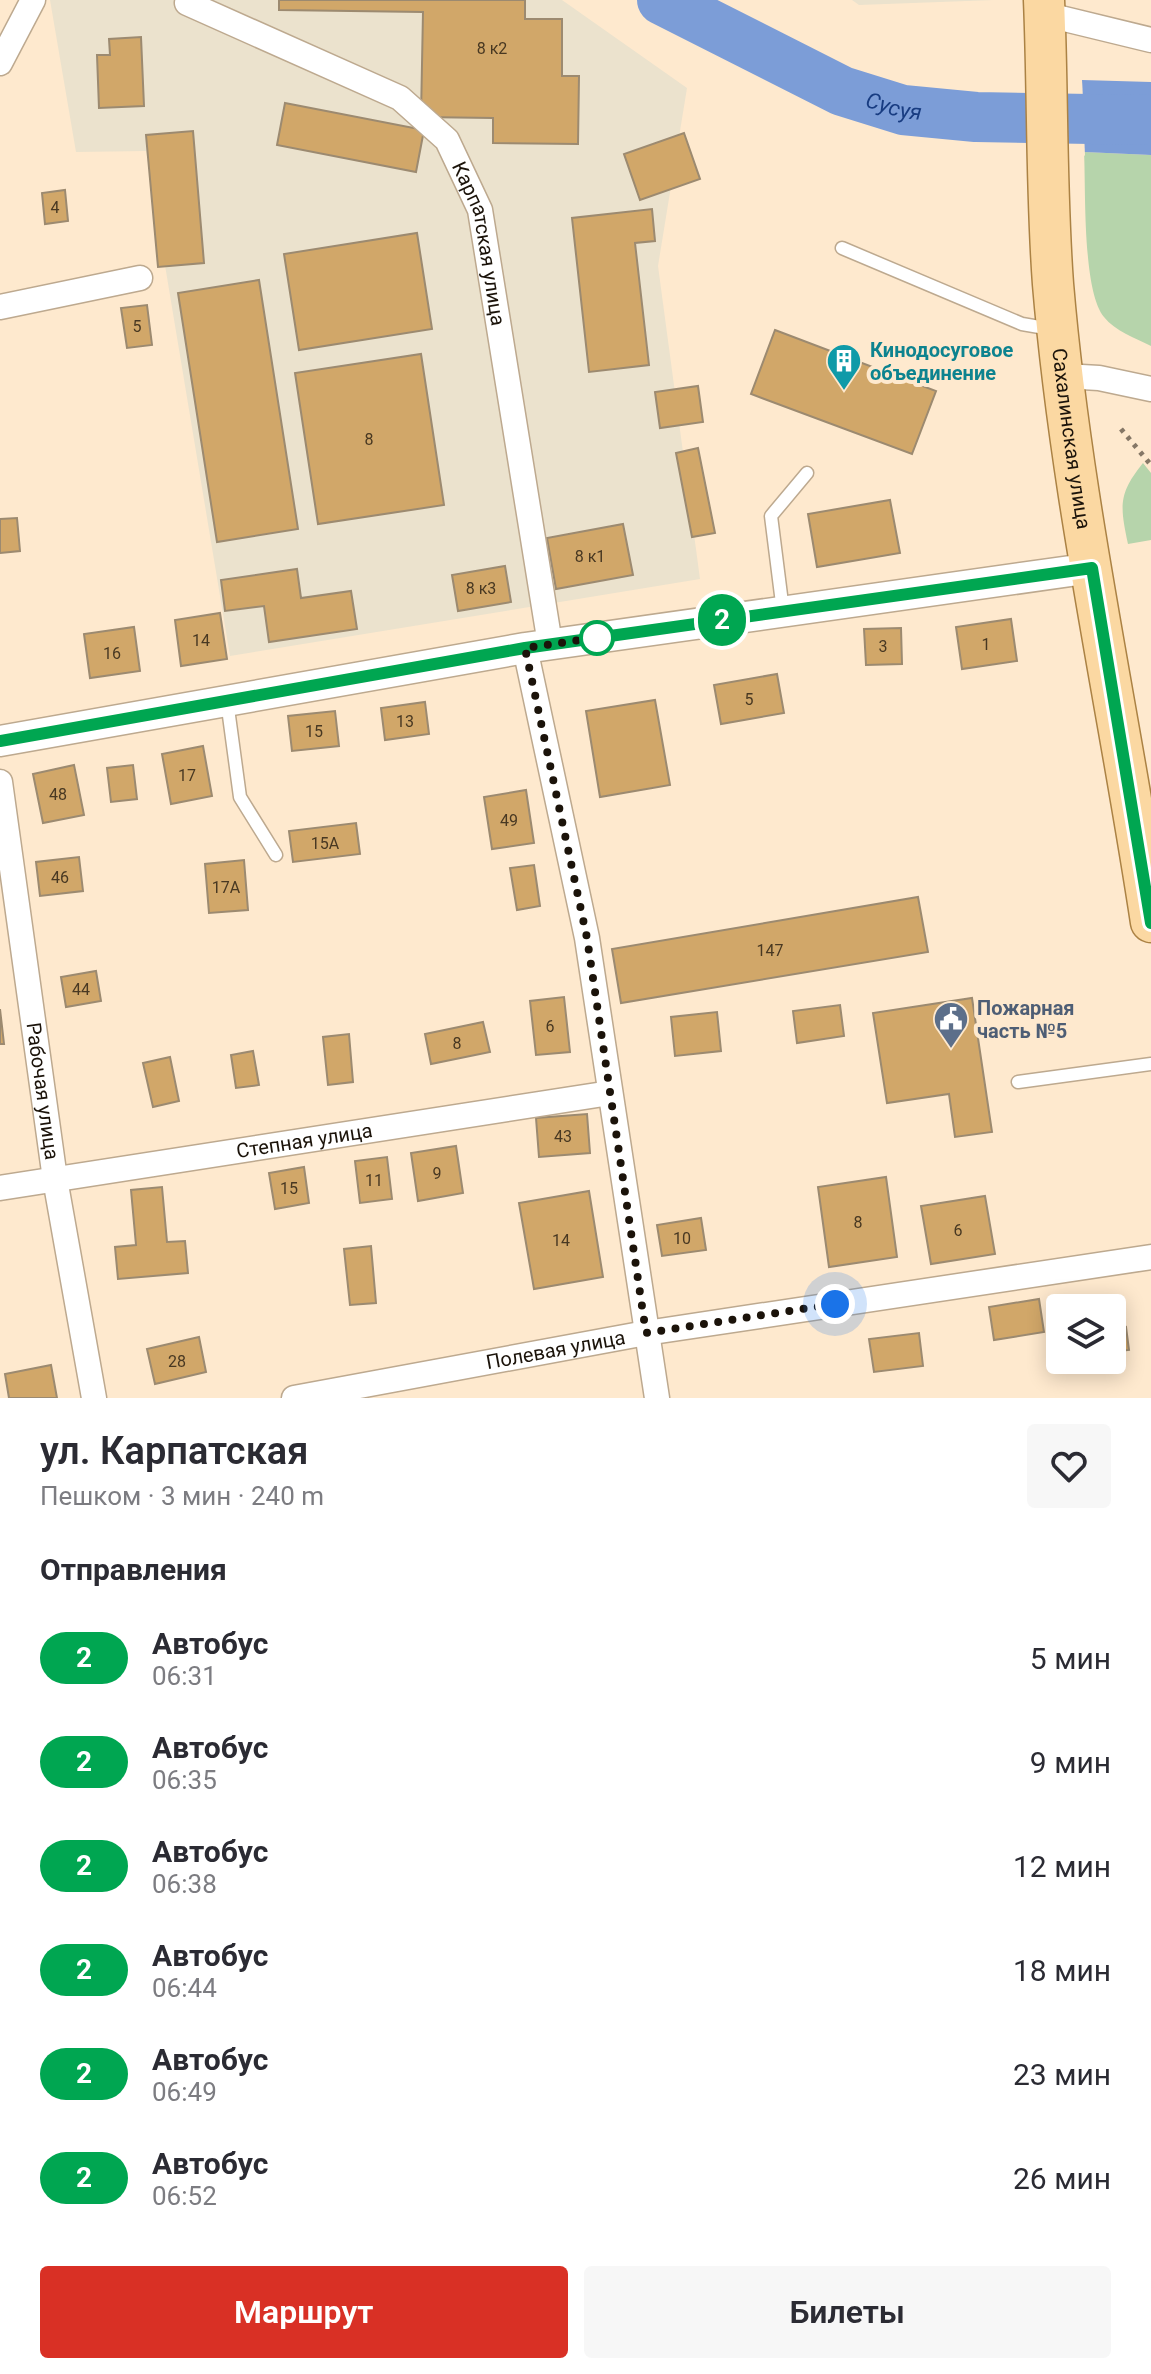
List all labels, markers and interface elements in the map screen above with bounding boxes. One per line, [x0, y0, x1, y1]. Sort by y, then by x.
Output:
house number: 8 к2 [477, 39, 507, 58]
water label: Сусуя [863, 87, 923, 124]
street label: Карпатская улица [447, 158, 510, 327]
house number: 4 [51, 198, 60, 217]
house number: 5 [133, 317, 142, 336]
place label: Кинодосуговое объединение [870, 338, 1014, 385]
building icon: Кинодосуговое объединение [825, 342, 863, 392]
street label: Сахалинская улица [1047, 347, 1096, 531]
house number: 8 [365, 430, 374, 449]
house number: 8 к1 [575, 547, 605, 566]
house number: 8 к3 [466, 579, 496, 598]
line badge: 2 [696, 594, 748, 646]
text: 2 [714, 603, 730, 636]
unlabelled marker [580, 621, 614, 655]
house number: 14 [192, 631, 210, 650]
house number: 1 [982, 635, 991, 654]
house number: 3 [879, 637, 888, 656]
house number: 16 [103, 644, 121, 663]
house number: 5 [745, 690, 754, 709]
house number: 13 [396, 712, 414, 731]
house number: 15 [305, 722, 323, 741]
house number: 17 [178, 766, 196, 785]
house number: 48 [49, 785, 67, 804]
house number: 49 [500, 811, 518, 830]
house number: 15А [311, 834, 340, 853]
house number: 46 [51, 868, 69, 887]
house number: 17А [212, 878, 241, 897]
house number: 147 [757, 941, 783, 960]
house number: 44 [72, 980, 90, 999]
place label: Пожарная часть №5 [977, 996, 1075, 1043]
public building icon: Пожарная часть №5 [932, 1000, 970, 1050]
house number: 6 [546, 1017, 555, 1036]
street label: Рабочая улица [21, 1021, 64, 1161]
house number: 8 [453, 1034, 462, 1053]
street label: Степная улица [235, 1118, 374, 1163]
house number: 43 [554, 1127, 572, 1146]
house number: 9 [433, 1164, 442, 1183]
house number: 11 [365, 1171, 383, 1190]
house number: 15 [280, 1179, 298, 1198]
house number: 8 [854, 1213, 863, 1232]
house number: 6 [954, 1221, 963, 1240]
house number: 10 [673, 1229, 691, 1248]
house number: 14 [552, 1231, 570, 1250]
your location [815, 1284, 855, 1324]
map controls [1046, 1294, 1126, 1374]
button: layers [1046, 1294, 1126, 1374]
street label: Полевая улица [484, 1325, 627, 1374]
house number: 28 [168, 1352, 186, 1371]
button: heart [1027, 1424, 1111, 1508]
text: ул. Карпатская [40, 1429, 308, 1473]
text: Пешком · 3 мин · 240 m [40, 1481, 324, 1511]
text: Отправления [40, 1552, 227, 1587]
text: Автобус [152, 1626, 268, 1661]
text: 2 [76, 1641, 92, 1674]
text: 5 мин [1030, 1641, 1111, 1676]
text: 06:31 [152, 1661, 217, 1691]
text: Автобус [152, 1730, 268, 1765]
text: 2 [76, 1745, 92, 1778]
text: 9 мин [1030, 1745, 1111, 1780]
text: 06:35 [152, 1765, 217, 1795]
text: Автобус [152, 1834, 268, 1869]
text: 2 [76, 1849, 92, 1882]
text: 12 мин [1013, 1849, 1111, 1884]
text: 06:38 [152, 1869, 217, 1899]
text: Автобус [152, 1938, 268, 1973]
text: 2 [76, 1953, 92, 1986]
text: 18 мин [1013, 1953, 1111, 1988]
text: 06:44 [152, 1973, 217, 2003]
text: Автобус [152, 2042, 268, 2077]
text: 2 [76, 2057, 92, 2090]
text: 23 мин [1013, 2057, 1111, 2092]
text: 06:49 [152, 2077, 217, 2107]
text: Автобус [152, 2146, 268, 2181]
text: 2 [76, 2161, 92, 2194]
text: 26 мин [1013, 2161, 1111, 2196]
text: 06:52 [152, 2181, 217, 2211]
button: Маршрут [40, 2266, 568, 2358]
button: Билеты [584, 2266, 1111, 2358]

